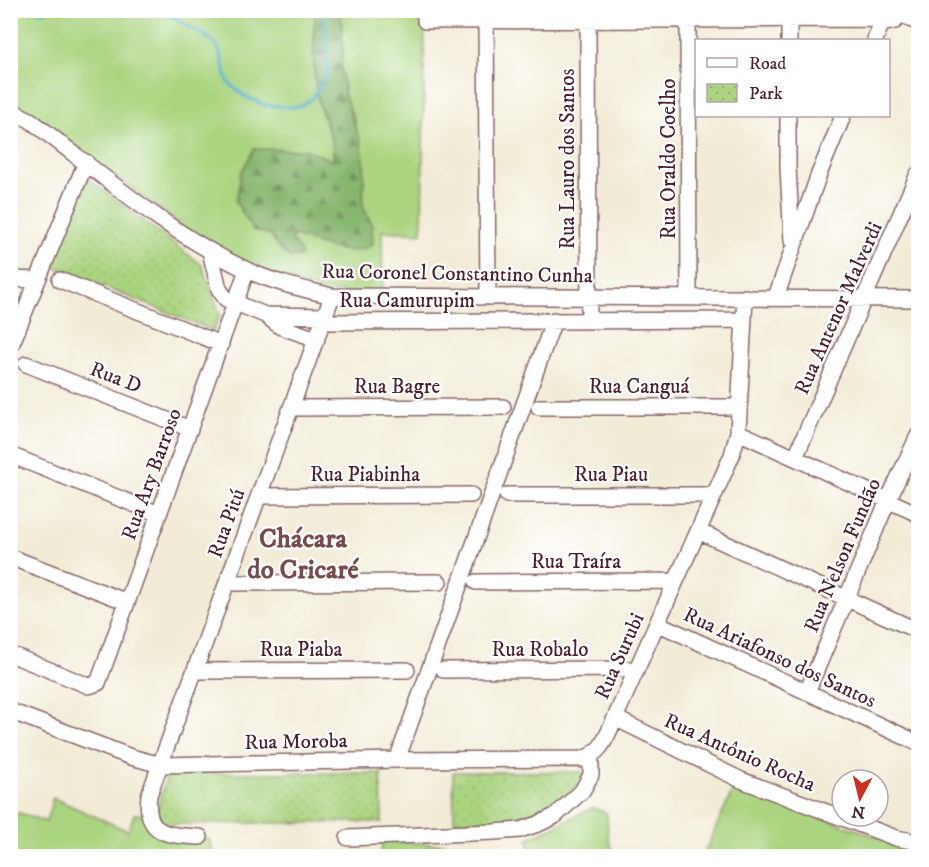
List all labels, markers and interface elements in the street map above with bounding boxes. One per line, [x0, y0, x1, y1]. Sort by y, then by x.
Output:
legend [695, 39, 890, 117]
text: Road [749, 53, 786, 75]
street label: Rua Lauro dos Santos [555, 68, 581, 250]
street label: Rua Oraldo Coelho [656, 79, 682, 239]
text: Park [749, 83, 783, 105]
street label: Rua Antenor Malverdi [789, 218, 889, 399]
street label: Rua Coronel Constantino Cunha [321, 259, 593, 289]
street label: Rua Camurupim [339, 288, 475, 314]
street label: Rua D [86, 356, 145, 400]
street label: Rua Bagre [354, 374, 441, 400]
street label: Rua Canguá [589, 374, 689, 400]
street label: Rua Ary Barroso [116, 405, 188, 544]
street label: Rua Piabinha [310, 462, 420, 488]
street label: Rua Piau [574, 462, 648, 488]
street label: Rua Nelson Fundão [799, 474, 887, 636]
street label: Rua Pitú [202, 485, 251, 562]
district label: Chácara do Cricaré [247, 522, 360, 587]
street label: Rua Traíra [531, 549, 621, 575]
street label: Rua Ariafonso dos Santos [679, 602, 880, 714]
street label: Rua Surubi [589, 609, 650, 704]
street label: Rua Piaba [260, 637, 342, 663]
street label: Rua Robalo [492, 637, 588, 663]
street label: Rua Antônio Rocha [660, 708, 819, 798]
street label: Rua Moroba [244, 728, 348, 756]
north arrow [830, 768, 890, 828]
text: N [851, 801, 866, 823]

